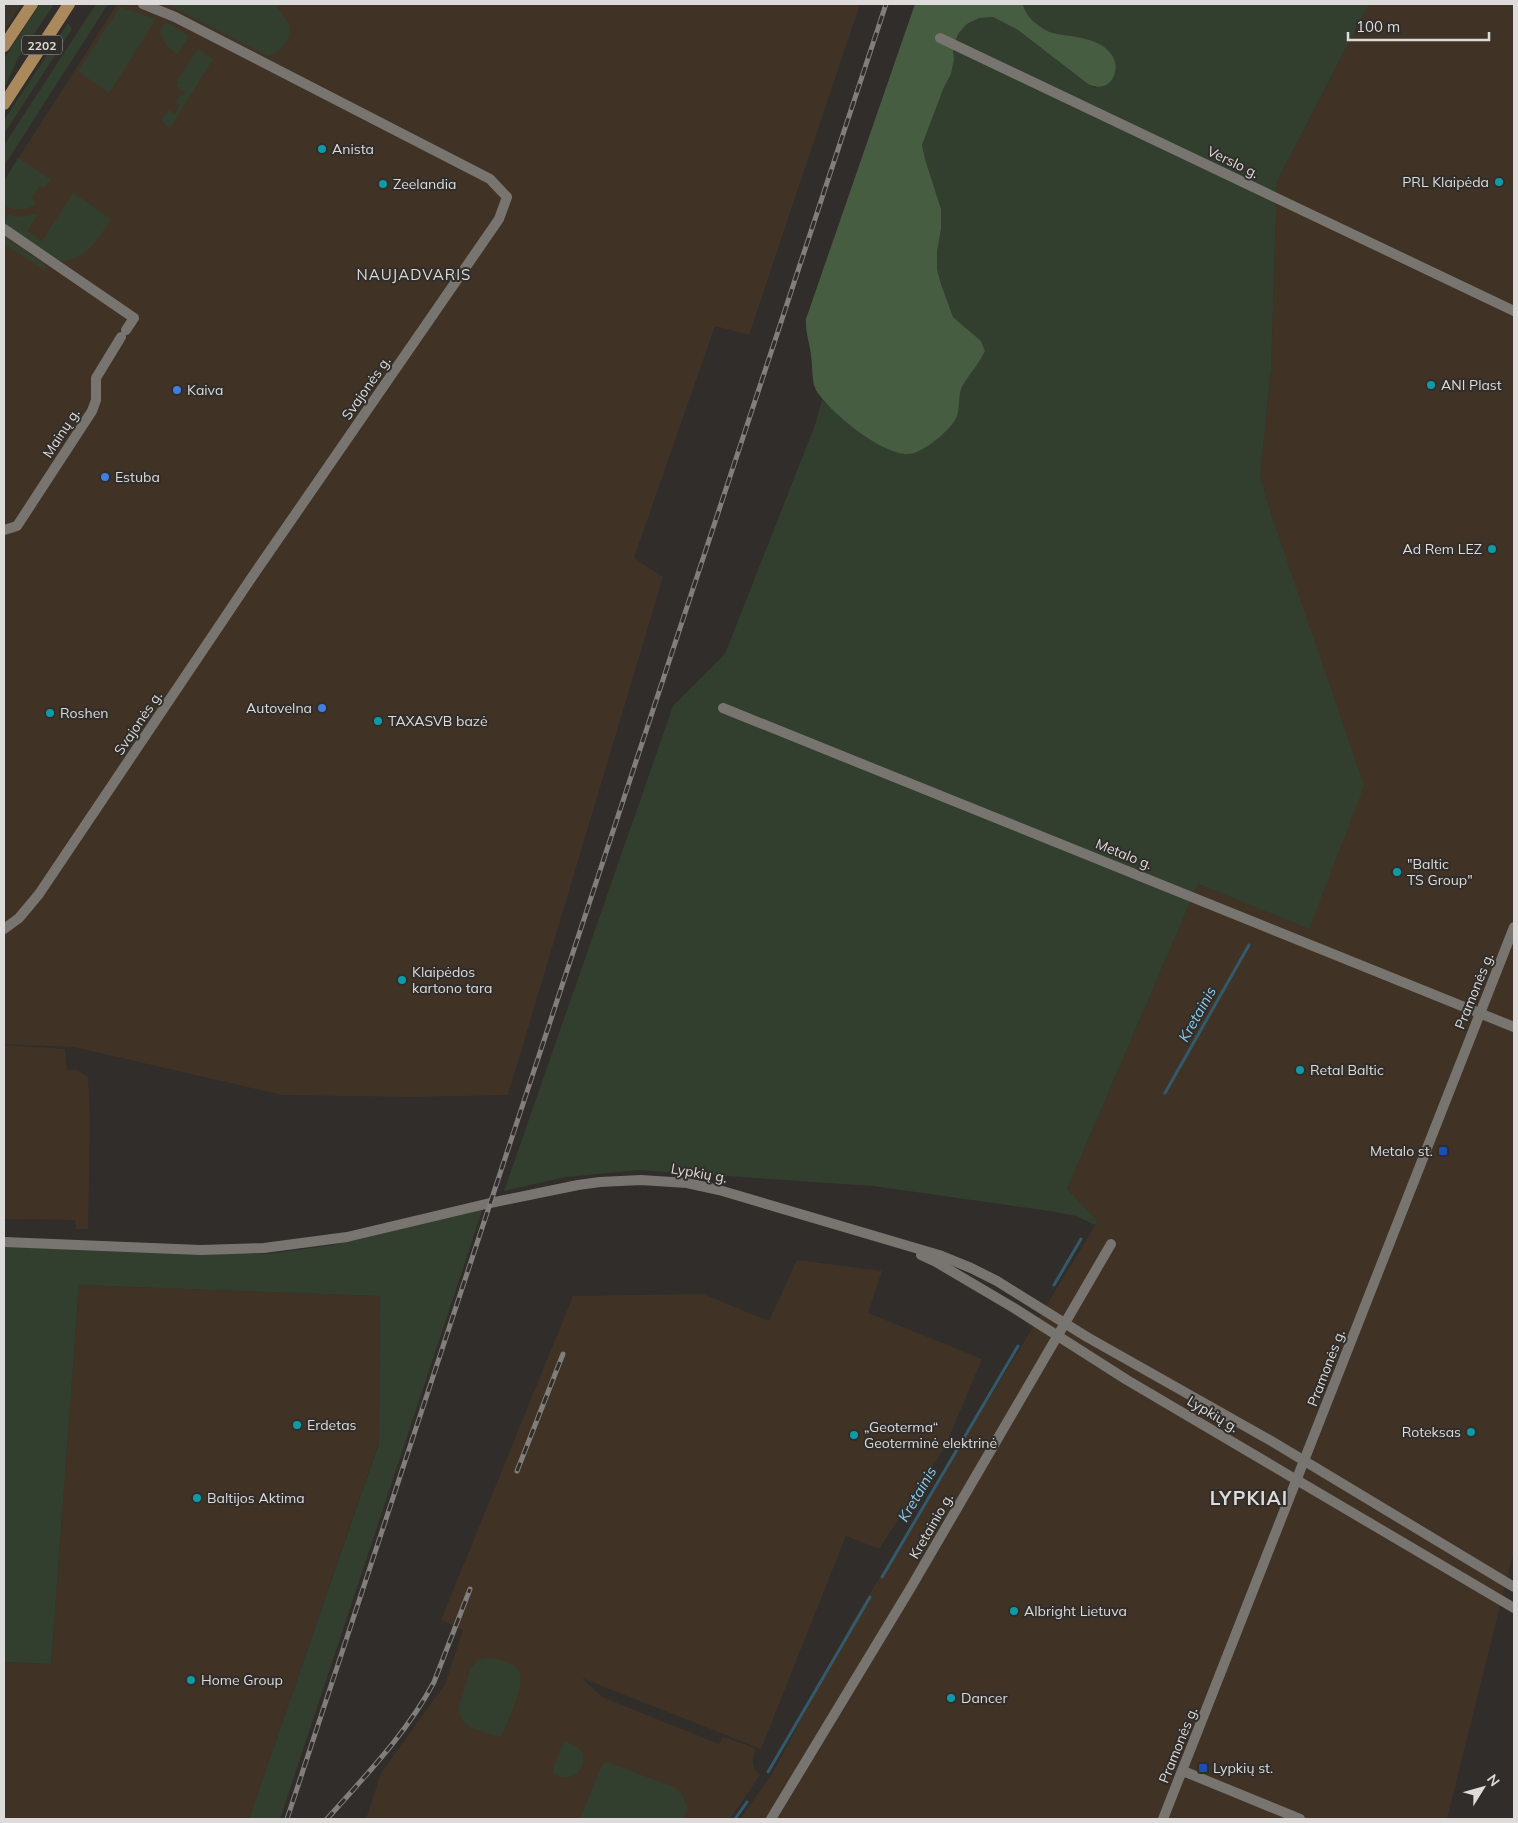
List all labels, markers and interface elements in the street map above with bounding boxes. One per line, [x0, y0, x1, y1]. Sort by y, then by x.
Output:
scale bar [1348, 10, 1489, 42]
text: 100 m [1356, 17, 1400, 36]
road number: 2202 [22, 36, 62, 54]
place label: Anista [332, 140, 374, 158]
street label: Verslo g. [1204, 142, 1262, 182]
marker: Anista [316, 143, 328, 155]
place label: PRL Klaipėda [1402, 173, 1489, 191]
place label: Zeelandia [393, 175, 456, 193]
marker: PRL Klaipėda [1493, 176, 1505, 188]
marker: Zeelandia [377, 178, 389, 190]
district label: NAUJADVARIS [357, 265, 471, 284]
street label: Svajonės g. [337, 353, 395, 423]
place label: ANI Plast [1441, 376, 1502, 394]
marker: ANI Plast [1425, 379, 1437, 391]
place label: Kaiva [187, 381, 223, 399]
marker: Kaiva [171, 384, 183, 396]
street label: Mainų g. [38, 405, 84, 461]
place label: Estuba [115, 468, 160, 486]
marker: Estuba [99, 471, 111, 483]
place label: Ad Rem LEZ [1402, 540, 1482, 558]
marker: Ad Rem LEZ [1486, 543, 1498, 555]
street label: Svajonės g. [110, 687, 166, 759]
place label: Autovelna [246, 699, 312, 717]
marker: Autovelna [316, 702, 328, 714]
place label: Roshen [60, 704, 109, 722]
marker: Roshen [44, 707, 56, 719]
place label: TAXASVB bazė [388, 712, 488, 730]
marker: TAXASVB bazė [372, 715, 384, 727]
street label: Metalo g. [1093, 835, 1155, 873]
place label: "Baltic TS Group" [1407, 855, 1473, 889]
marker: "Baltic TS Group" [1391, 866, 1403, 878]
street label: Pramonės g. [1451, 950, 1497, 1032]
place label: Klaipėdos kartono tara [412, 963, 492, 997]
marker: Klaipėdos kartono tara [396, 974, 408, 986]
water label: Kretainis [1174, 983, 1220, 1045]
place label: Retal Baltic [1310, 1061, 1384, 1079]
marker: Retal Baltic [1294, 1064, 1306, 1076]
place label: Metalo st. [1370, 1142, 1433, 1160]
marker: Metalo st. [1437, 1145, 1449, 1157]
street label: Lypkių g. [669, 1159, 729, 1187]
street label: Pramonės g. [1303, 1327, 1349, 1409]
street label: Lypkių g. [1184, 1392, 1242, 1436]
place label: Erdetas [307, 1416, 357, 1434]
place label: „Geoterma“ Geoterminė elektrinė [864, 1418, 997, 1452]
marker: Erdetas [291, 1419, 303, 1431]
place label: Roteksas [1402, 1423, 1461, 1441]
marker: Roteksas [1465, 1426, 1477, 1438]
marker: „Geoterma“ Geoterminė elektrinė [848, 1429, 860, 1441]
water label: Kretainis [894, 1463, 940, 1525]
district label: LYPKIAI [1210, 1486, 1288, 1510]
place label: Baltijos Aktima [207, 1489, 305, 1507]
street label: Kretainio g. [905, 1490, 957, 1562]
marker: Baltijos Aktima [191, 1492, 203, 1504]
place label: Albright Lietuva [1024, 1602, 1127, 1620]
marker: Albright Lietuva [1008, 1605, 1020, 1617]
place label: Home Group [201, 1671, 283, 1689]
marker: Home Group [185, 1674, 197, 1686]
place label: Dancer [961, 1689, 1008, 1707]
marker: Dancer [945, 1692, 957, 1704]
street label: Pramonės g. [1155, 1704, 1201, 1786]
place label: Lypkių st. [1213, 1759, 1273, 1777]
marker: Lypkių st. [1197, 1762, 1209, 1774]
north arrow [1458, 1763, 1508, 1813]
text: N [1483, 1771, 1504, 1790]

